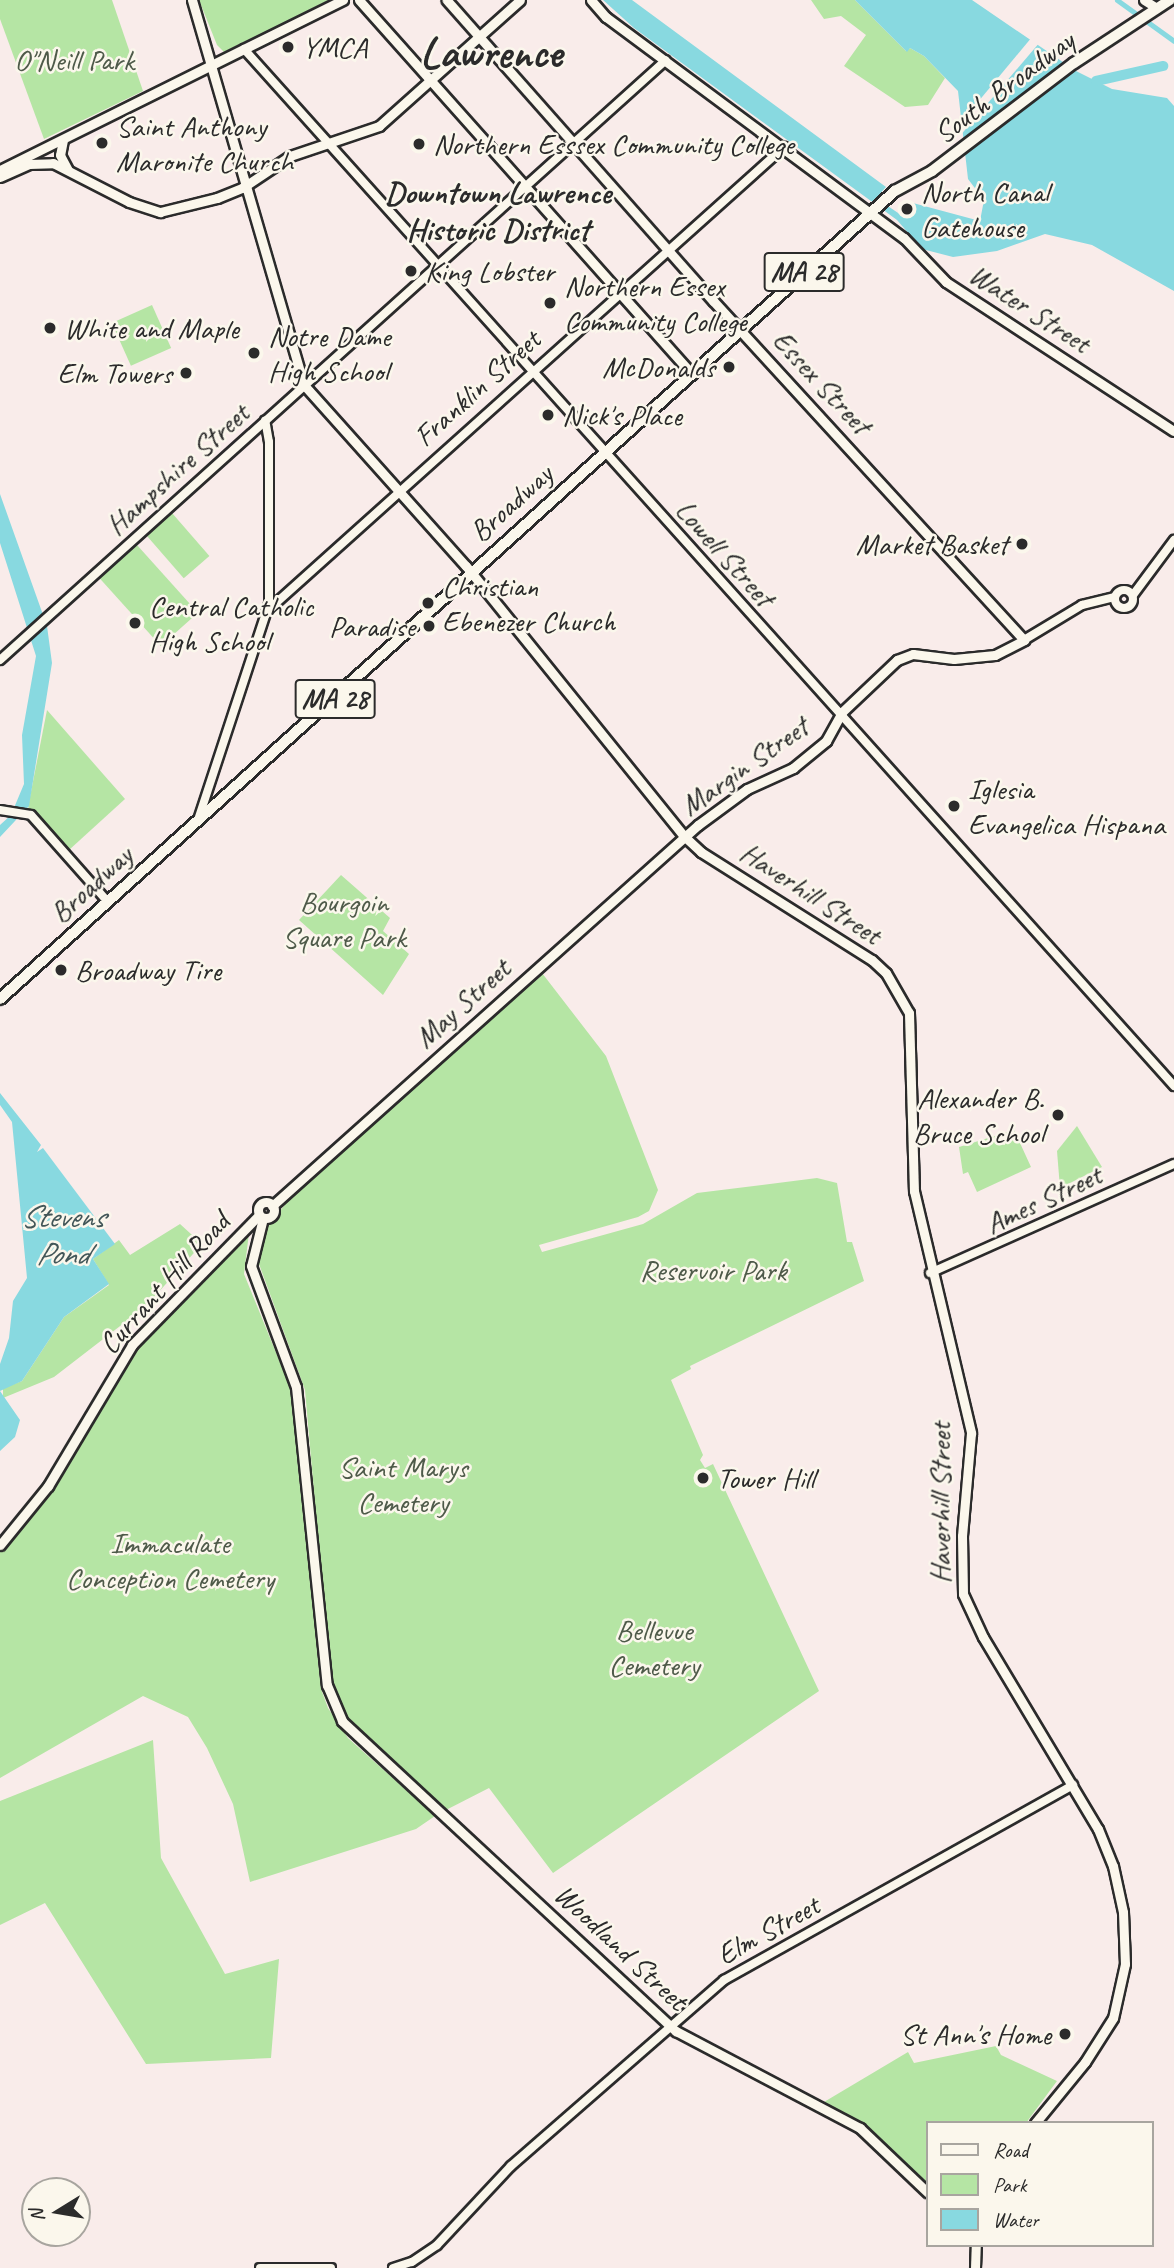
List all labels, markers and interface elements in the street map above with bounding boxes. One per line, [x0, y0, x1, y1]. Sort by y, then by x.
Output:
street label: South Broadway [927, 23, 1081, 151]
district label: Lawrence [420, 27, 562, 79]
place label: YMCA [302, 29, 367, 65]
marker: YMCA [280, 39, 296, 55]
park label: O"Neill Park [14, 42, 134, 78]
place label: Saint Anthony Maronite Church [116, 108, 293, 178]
place label: Northern Esssex Community College [433, 126, 794, 162]
marker: Saint Anthony Maronite Church [94, 135, 110, 151]
marker: Northern Esssex Community College [411, 136, 427, 152]
place label: North Canal Gatehouse [921, 174, 1049, 244]
district label: Downtown Lawrence Historic District [385, 175, 611, 250]
marker: North Canal Gatehouse [899, 201, 915, 217]
road number: MA 28 [762, 247, 846, 296]
place label: King Lobster [425, 253, 554, 289]
street label: Water Street [962, 255, 1098, 361]
marker: King Lobster [403, 263, 419, 279]
place label: Northern Essex Community College [564, 268, 747, 338]
marker: Northern Essex Community College [542, 295, 558, 311]
place label: White and Maple [64, 310, 239, 346]
place label: Notre Dame High School [268, 318, 391, 388]
marker: White and Maple [42, 320, 58, 336]
street label: Franklin Street [406, 322, 548, 454]
street label: Essex Street [765, 323, 879, 441]
marker: Notre Dame High School [246, 345, 262, 361]
place label: McDonalds [602, 349, 715, 385]
place label: Elm Towers [58, 355, 172, 391]
marker: McDonalds [721, 359, 737, 375]
marker: Elm Towers [178, 365, 194, 381]
street label: Hampshire Street [98, 395, 256, 543]
place label: Nick's Place [562, 397, 681, 433]
marker: Nick's Place [540, 407, 556, 423]
street label: Broadway [462, 457, 560, 549]
street label: Lowell Street [668, 492, 782, 614]
place label: Market Basket [855, 526, 1008, 562]
marker: Market Basket [1014, 536, 1030, 552]
place label: Christian Ebenezer Church [442, 568, 616, 638]
place label: Central Catholic High School [149, 588, 314, 658]
marker: Christian Ebenezer Church [420, 595, 436, 611]
place label: Paradise [329, 608, 415, 644]
marker: Central Catholic High School [127, 615, 143, 631]
marker: Paradise [421, 618, 437, 634]
road number: MA 28 [293, 674, 377, 724]
street label: Margin Street [673, 709, 815, 823]
place label: Iglesia Evangelica Hispana [968, 771, 1164, 842]
marker: Iglesia Evangelica Hispana [946, 798, 962, 814]
street label: Haverhill Street [733, 834, 889, 952]
street label: Broadway [42, 838, 140, 930]
park label: Bourgoin Square Park [282, 884, 406, 954]
street label: May Street [407, 950, 517, 1056]
place label: Broadway Tire [75, 952, 221, 988]
marker: Broadway Tire [53, 962, 69, 978]
place label: Alexander B. Bruce School [914, 1080, 1044, 1150]
marker: Alexander B. Bruce School [1050, 1107, 1066, 1123]
street label: Ames Street [979, 1156, 1107, 1242]
water label: Stevens Pond [20, 1199, 104, 1274]
street label: Currant Hill Road [91, 1204, 237, 1362]
park label: Reservoir Park [639, 1252, 787, 1288]
street label: Haverhill Street [922, 1422, 958, 1584]
park label: Saint Marys Cemetery [338, 1449, 468, 1520]
place label: Tower Hill [717, 1460, 815, 1496]
marker: Tower Hill [695, 1470, 711, 1486]
park label: Immaculate Conception Cemetery [66, 1525, 274, 1596]
park label: Bellevue Cemetery [608, 1612, 700, 1682]
street label: Woodland Street [547, 1876, 695, 2018]
street label: Elm Street [710, 1887, 826, 1973]
place label: St Ann's Home [902, 2016, 1051, 2052]
marker: St Ann's Home [1057, 2026, 1073, 2042]
legend [926, 2121, 1153, 2247]
text: Road [993, 2137, 1028, 2163]
text: Park [993, 2172, 1026, 2198]
north arrow [21, 2177, 91, 2247]
text: Water [993, 2207, 1039, 2233]
text: N [24, 2208, 50, 2224]

